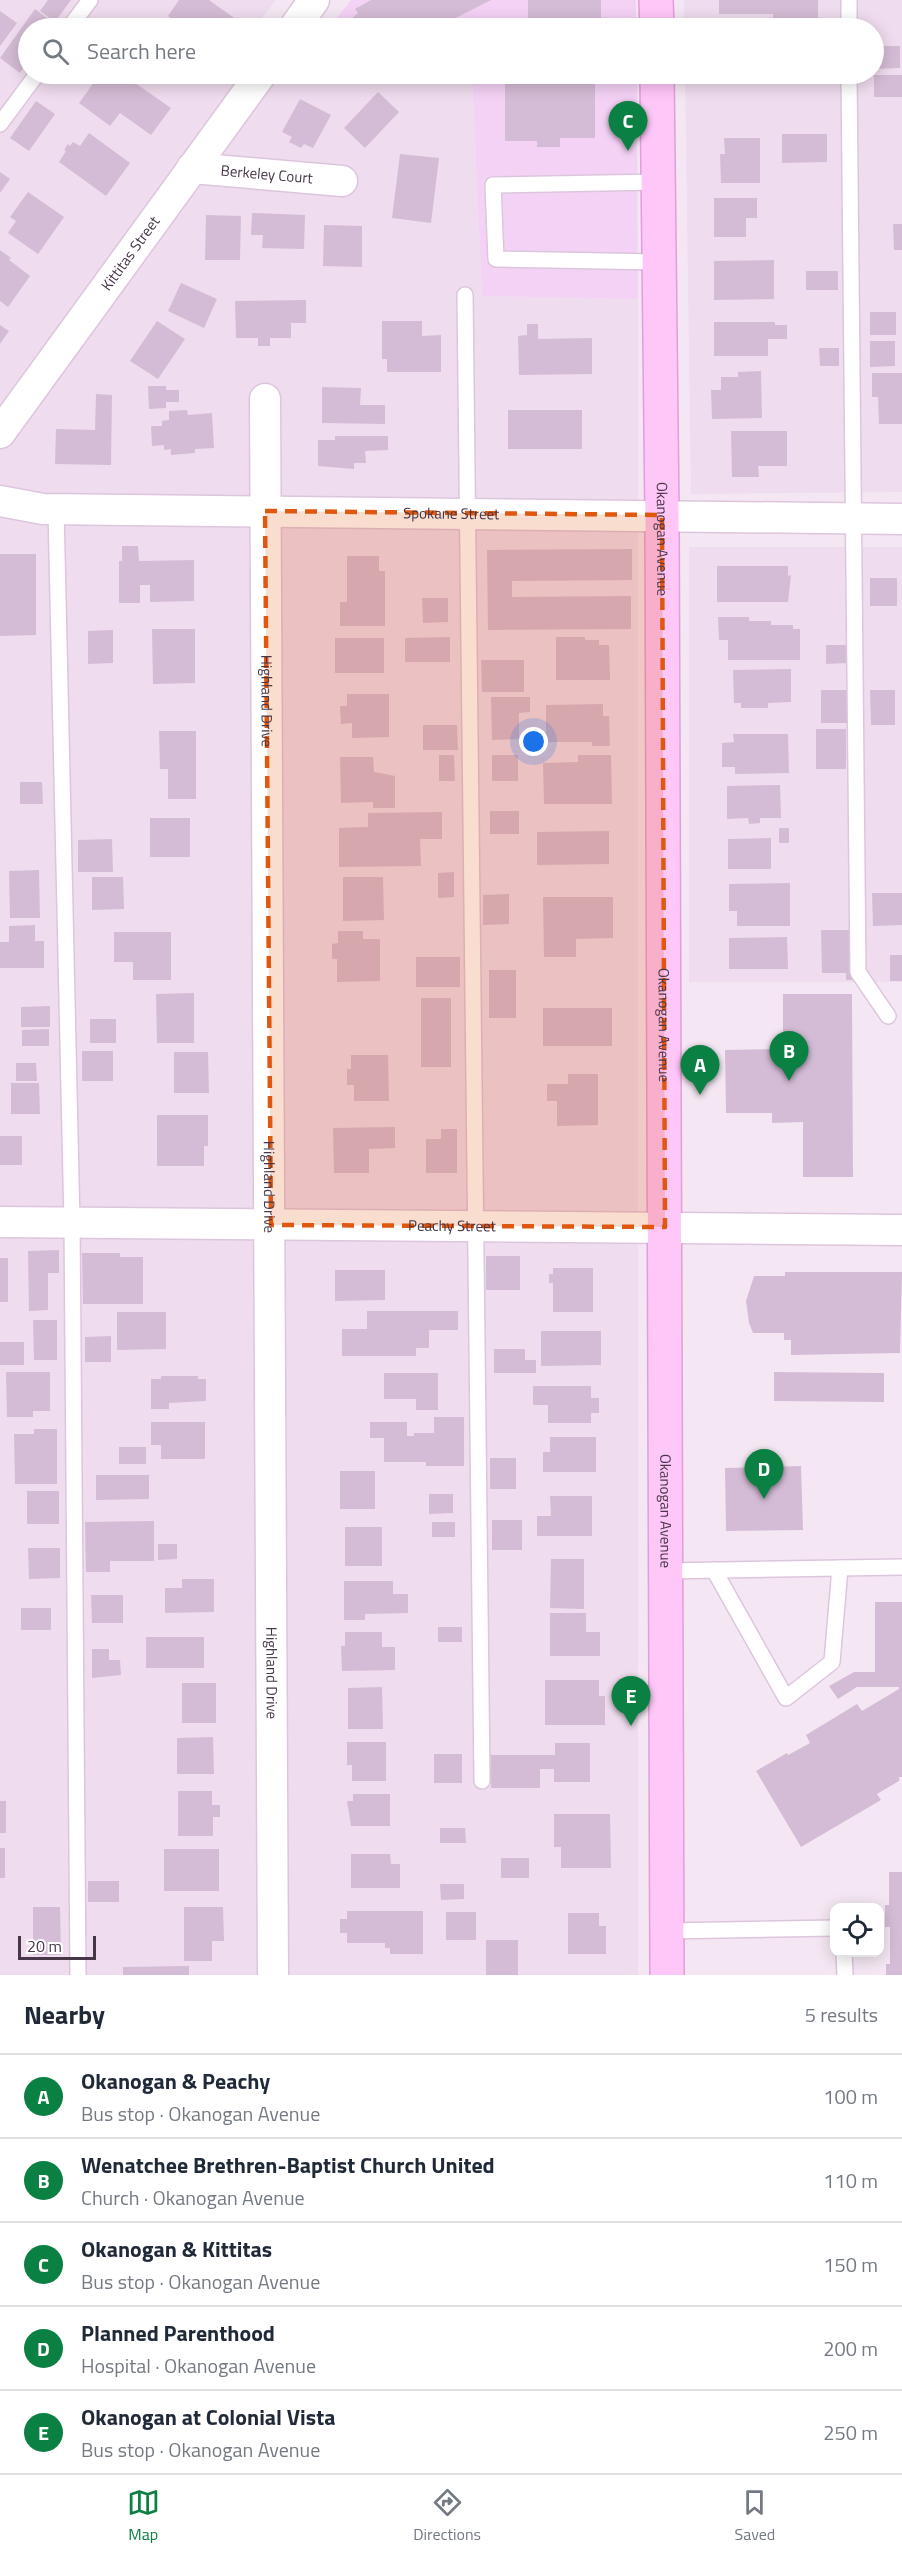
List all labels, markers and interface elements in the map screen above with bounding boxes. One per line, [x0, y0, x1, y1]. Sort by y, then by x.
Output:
search box [18, 18, 884, 84]
text: Search here [87, 34, 196, 68]
icon: search [39, 35, 72, 68]
pin: C [608, 102, 648, 151]
street label: Berkeley Court [220, 159, 315, 189]
street label: Kittitas Street [95, 210, 166, 295]
street label: Okanogan Avenue [651, 482, 674, 596]
street label: Spokane Street [403, 501, 500, 525]
street label: Highland Drive [255, 655, 279, 747]
your location [519, 727, 548, 756]
street label: Okanogan Avenue [653, 968, 676, 1082]
pin: B [770, 1032, 808, 1081]
pin: A [680, 1046, 720, 1095]
street label: Highland Drive [258, 1141, 281, 1233]
street label: Peachy Street [408, 1214, 497, 1237]
pin: D [744, 1450, 783, 1499]
street label: Okanogan Avenue [654, 1454, 678, 1568]
street label: Highland Drive [260, 1627, 284, 1719]
pin: E [612, 1676, 650, 1726]
map controls [830, 1903, 884, 1957]
button: locate [830, 1903, 884, 1957]
scale bar [18, 1933, 96, 1960]
text: 20 m [27, 1934, 62, 1958]
text: Nearby [24, 1995, 105, 2034]
text: 5 results [805, 1999, 878, 2030]
text: Okanogan & Peachy [81, 2064, 270, 2098]
text: A [37, 2081, 50, 2112]
text: 100 m [823, 2081, 878, 2112]
text: Bus stop · Okanogan Avenue [81, 2098, 320, 2129]
text: Wenatchee Brethren-Baptist Church United [81, 2148, 495, 2182]
text: B [37, 2165, 50, 2196]
text: 110 m [823, 2165, 878, 2196]
text: Church · Okanogan Avenue [81, 2182, 305, 2213]
text: Okanogan & Kittitas [81, 2232, 272, 2266]
text: C [38, 2249, 49, 2280]
text: 150 m [823, 2249, 878, 2280]
text: Bus stop · Okanogan Avenue [81, 2266, 320, 2297]
text: Planned Parenthood [81, 2316, 275, 2350]
text: D [37, 2333, 50, 2364]
text: 200 m [823, 2333, 878, 2364]
text: Hospital · Okanogan Avenue [81, 2350, 316, 2381]
text: Okanogan at Colonial Vista [81, 2400, 335, 2434]
text: E [38, 2417, 49, 2448]
text: 250 m [823, 2417, 878, 2448]
text: Bus stop · Okanogan Avenue [81, 2434, 320, 2465]
tab: Map [127, 2486, 160, 2546]
tab: Directions [413, 2486, 481, 2546]
tab: Saved [735, 2486, 775, 2546]

